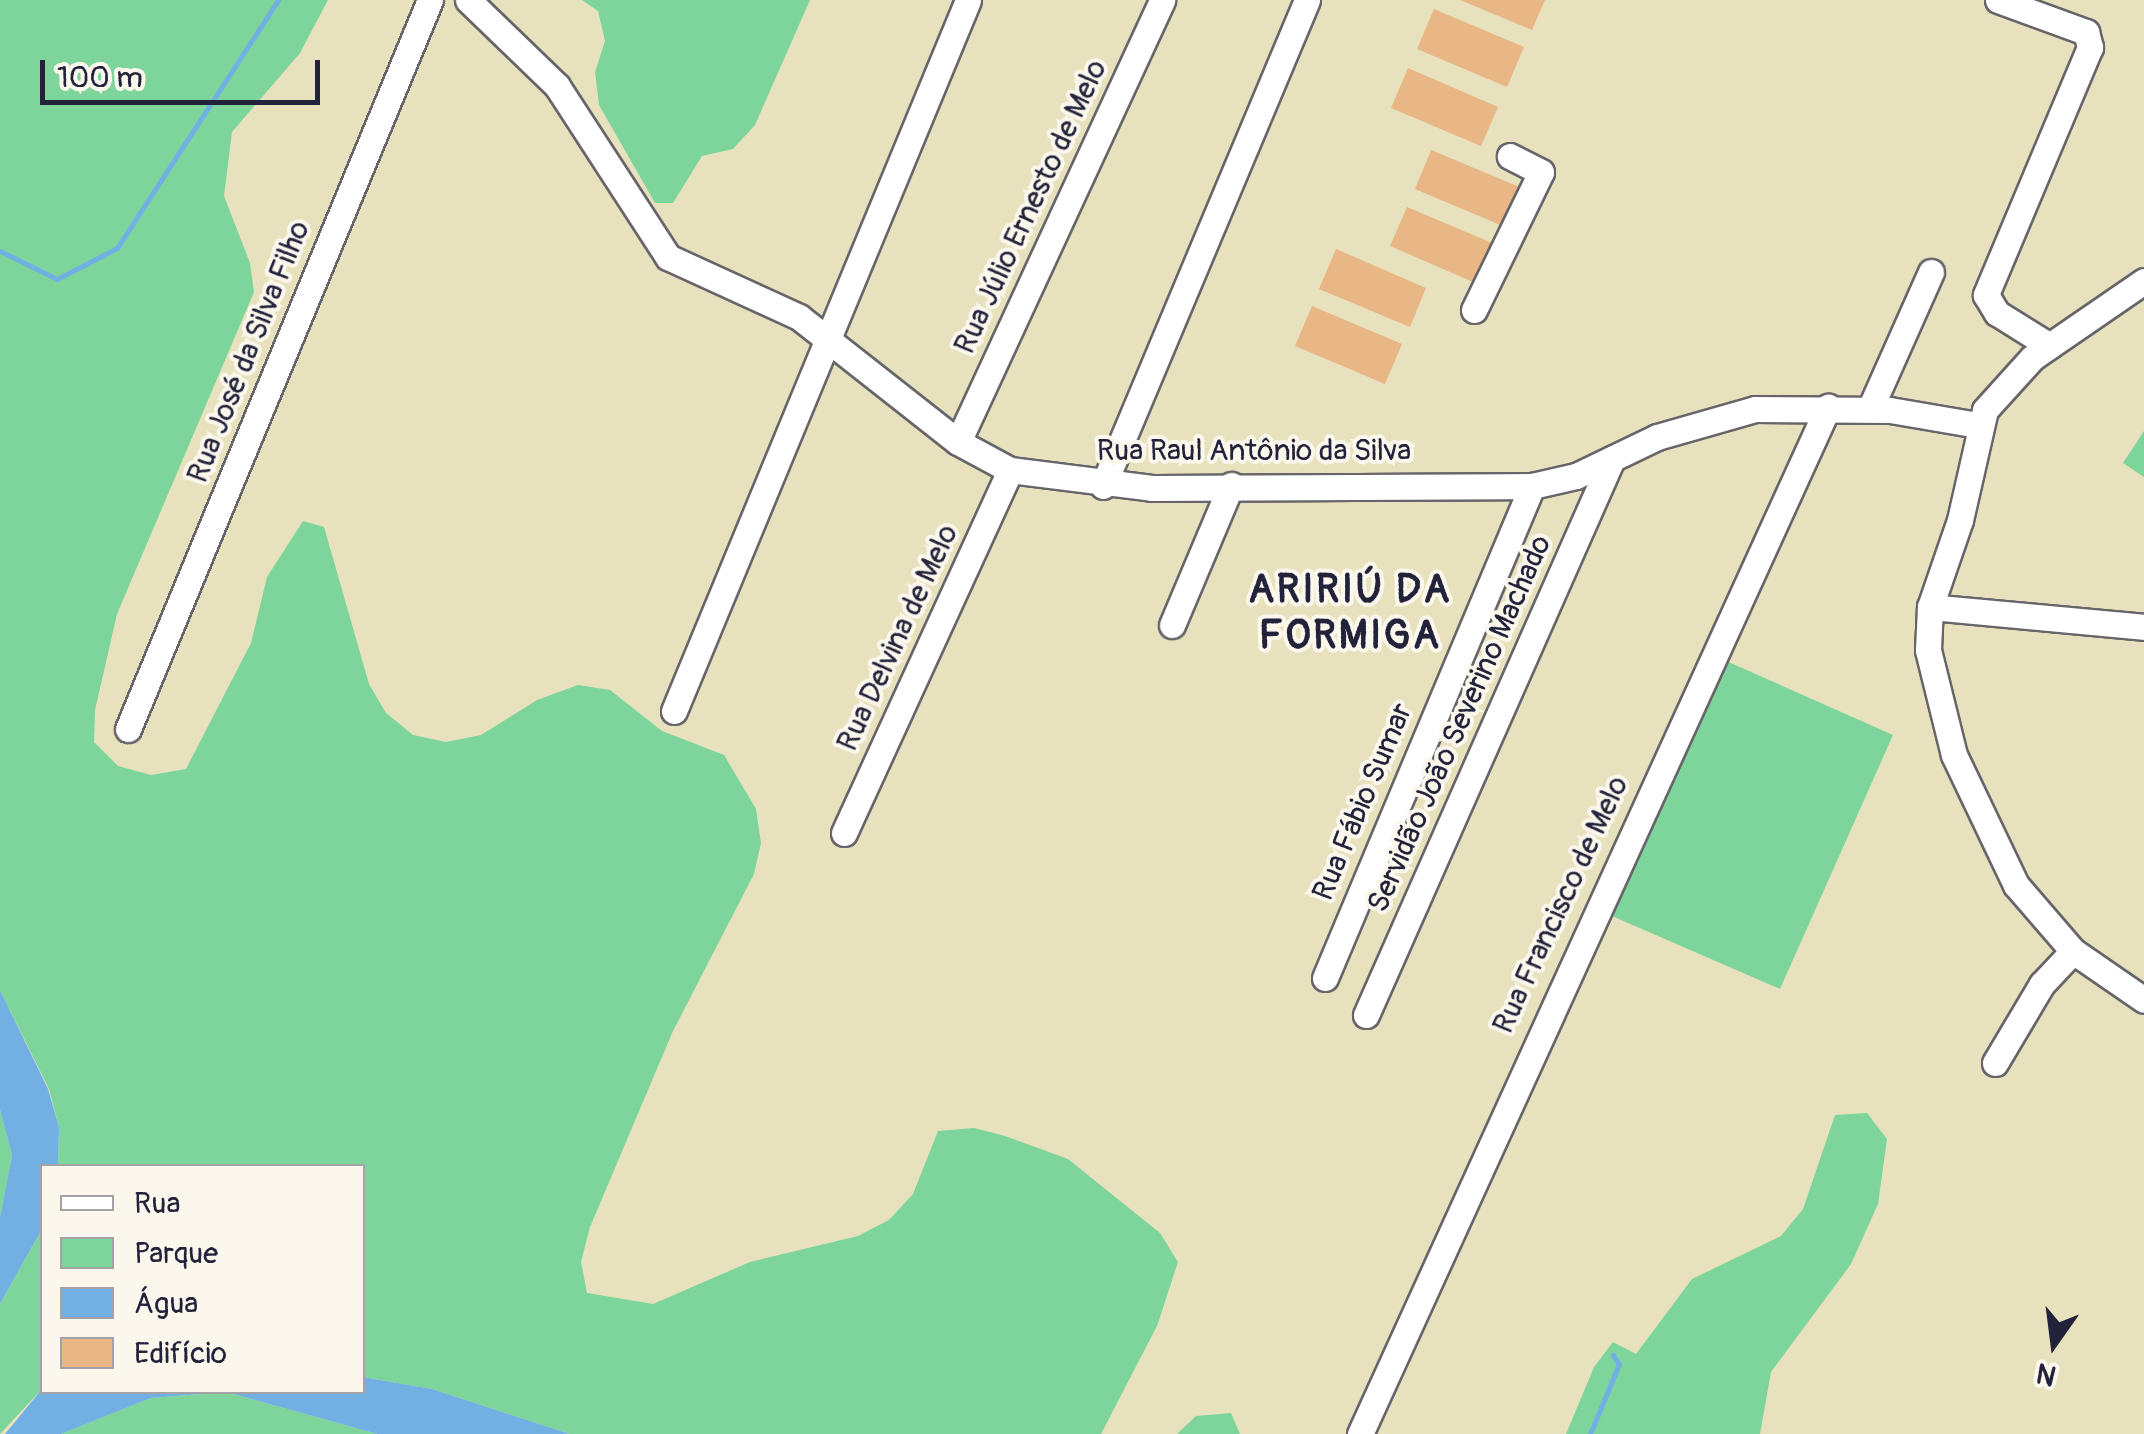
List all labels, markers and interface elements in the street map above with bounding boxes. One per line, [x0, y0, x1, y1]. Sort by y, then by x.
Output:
scale bar [45, 40, 325, 102]
street label: Rua Júlio Ernesto de Melo [947, 54, 1115, 360]
text: 100 m [57, 59, 143, 96]
street label: Rua José da Silva Filho [180, 216, 318, 488]
street label: Rua Raul Antônio da Silva [1097, 433, 1411, 469]
street label: Rua Delvina de Melo [830, 519, 966, 757]
street label: Servidão João Severino Machado [1360, 530, 1560, 918]
district label: ARIRIÚ DA FORMIGA [1248, 566, 1452, 660]
street label: Rua Fábio Sumar [1305, 698, 1421, 906]
street label: Rua Francisco de Melo [1486, 771, 1636, 1039]
legend [40, 1164, 365, 1394]
text: Rua [134, 1185, 180, 1222]
text: Parque [134, 1235, 218, 1272]
text: Água [134, 1285, 198, 1322]
north arrow [2004, 1294, 2104, 1394]
text: Edifício [134, 1335, 227, 1372]
text: N [2033, 1354, 2060, 1393]

